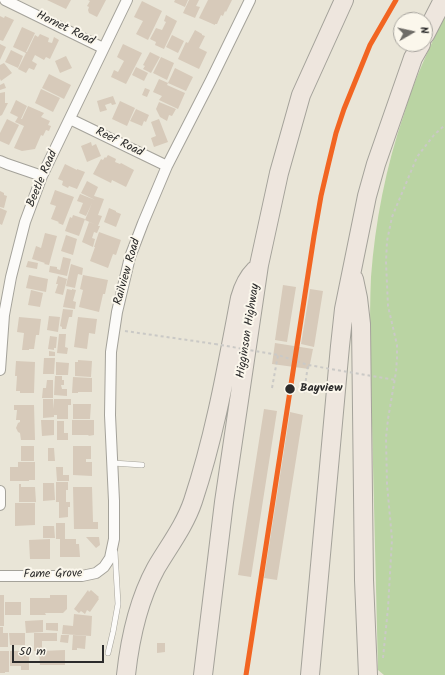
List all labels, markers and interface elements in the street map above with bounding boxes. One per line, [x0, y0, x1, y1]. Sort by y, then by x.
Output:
street label: Hornet Road [34, 9, 96, 49]
north arrow [393, 12, 433, 52]
text: N [414, 25, 433, 35]
street label: Reef Road [93, 125, 145, 161]
street label: Beetle Road [25, 148, 61, 210]
street label: Railview Road [112, 237, 144, 307]
street label: Higginson Highway [234, 283, 264, 379]
marker: Bayview [283, 382, 297, 396]
place label: Bayview [300, 382, 342, 396]
street label: Fame Grove [23, 567, 83, 583]
scale bar [14, 637, 106, 663]
text: 50 m [19, 642, 46, 661]

